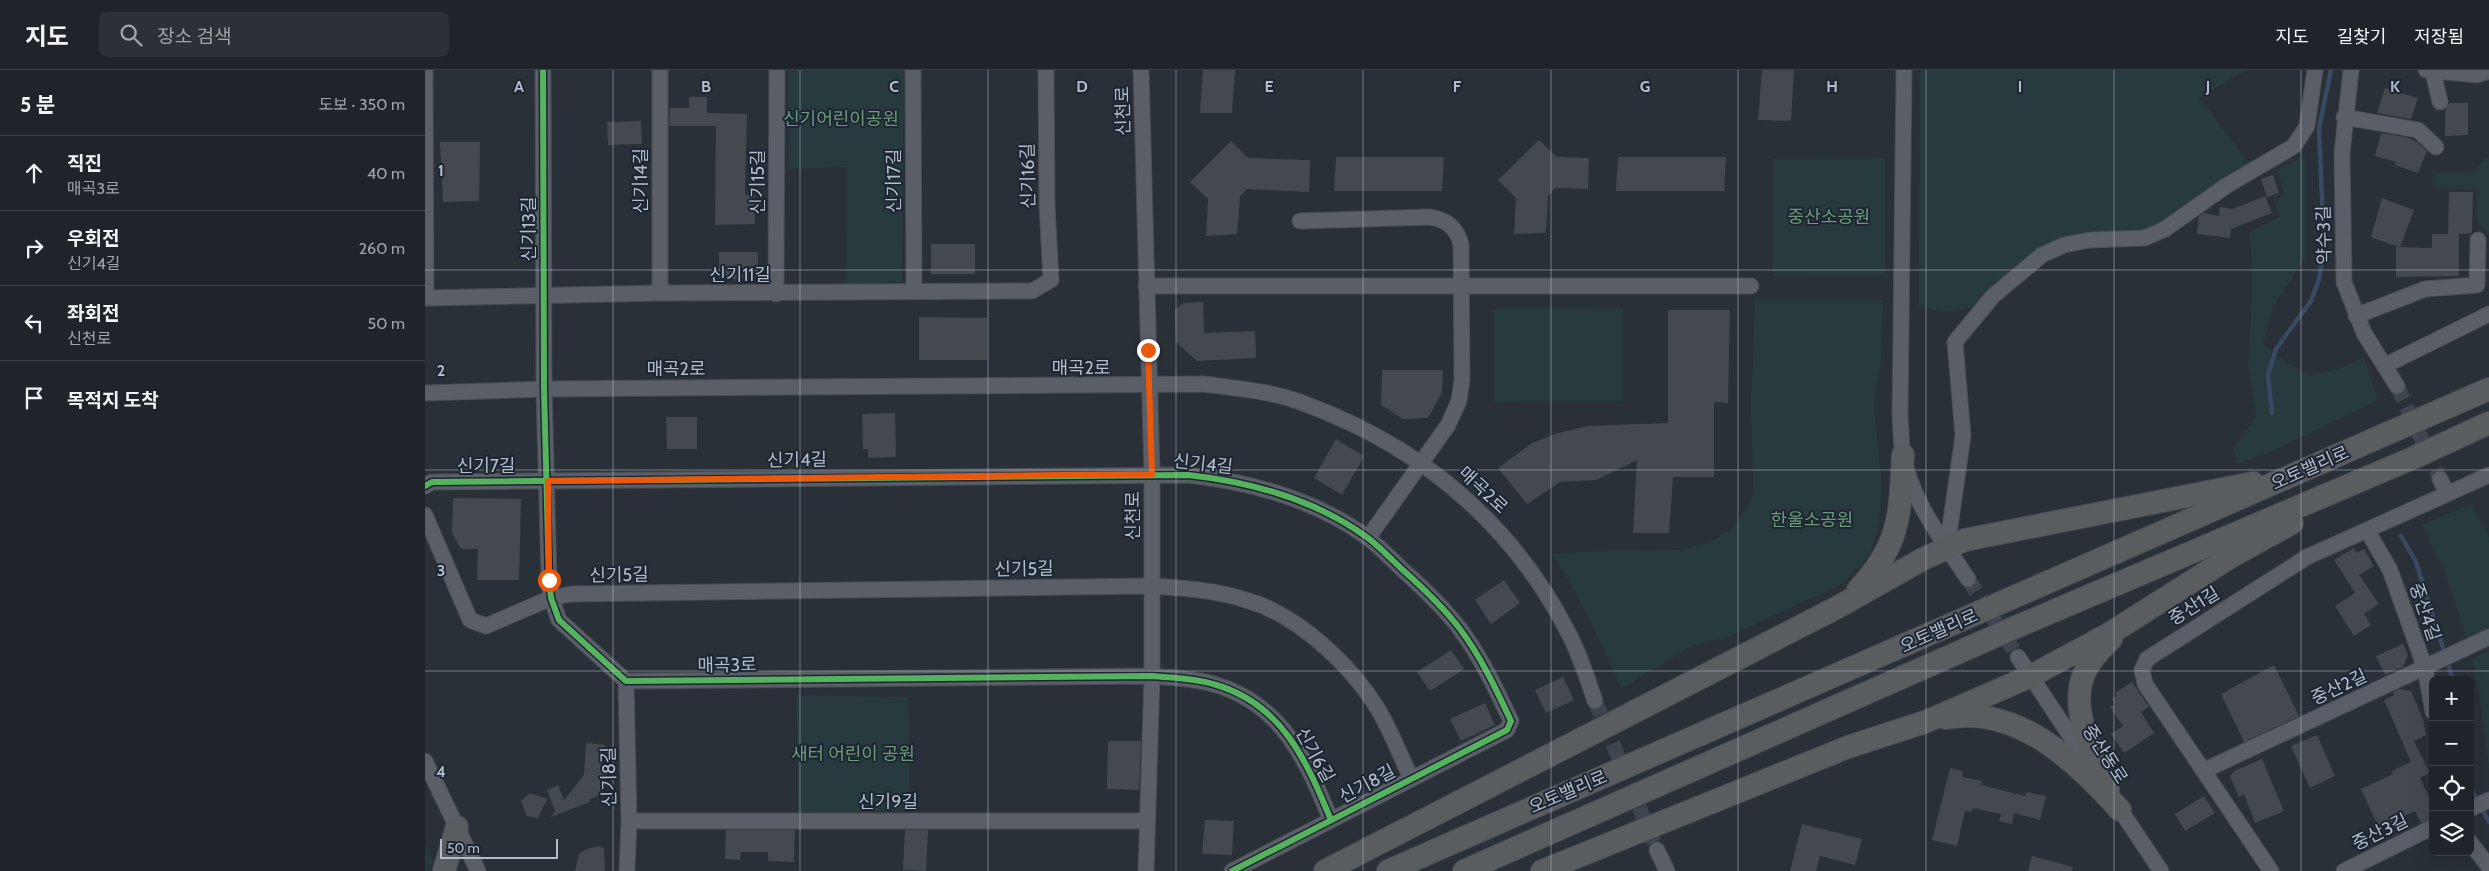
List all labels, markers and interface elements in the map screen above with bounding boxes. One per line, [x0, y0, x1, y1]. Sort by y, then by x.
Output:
search box [99, 12, 449, 57]
icon: search [117, 21, 145, 49]
text: 지도 [25, 22, 69, 51]
text: 장소 검색 [157, 25, 231, 48]
text: 지도 [2276, 26, 2309, 48]
text: 길찾기 [2337, 26, 2386, 48]
text: 저장됨 [2414, 26, 2464, 48]
text: A [514, 77, 524, 96]
text: B [701, 77, 711, 96]
text: C [889, 77, 899, 96]
text: D [1076, 77, 1088, 96]
text: E [1264, 77, 1274, 96]
text: F [1453, 77, 1462, 96]
text: G [1640, 77, 1650, 96]
text: H [1826, 77, 1838, 96]
text: I [2018, 77, 2022, 96]
text: J [2205, 77, 2210, 96]
text: K [2390, 77, 2400, 96]
street label: 신천로 [1112, 86, 1134, 136]
text: 5 분 [20, 92, 55, 117]
text: 도보 · 350 m [318, 95, 405, 114]
park label: 신기어린이공원 [783, 108, 899, 130]
street label: 신기16길 [1016, 143, 1040, 209]
street label: 신기14길 [630, 148, 652, 214]
street label: 신기15길 [747, 149, 769, 215]
street label: 신기17길 [883, 149, 905, 213]
text: 직진 [67, 152, 102, 175]
icon: ahead [20, 159, 48, 187]
text: 1 [438, 161, 444, 180]
text: 40 m [367, 164, 405, 183]
text: 매곡3로 [67, 179, 120, 198]
street label: 신기13길 [518, 196, 540, 262]
street label: 약수3길 [2312, 205, 2336, 265]
park label: 중산소공원 [1788, 206, 1870, 228]
text: 우회전 [67, 227, 119, 250]
icon: right [20, 234, 48, 262]
text: 260 m [359, 239, 405, 258]
text: 신기4길 [67, 254, 120, 273]
street label: 신기11길 [709, 264, 771, 286]
text: 좌회전 [67, 302, 119, 325]
icon: left [20, 309, 48, 337]
text: 50 m [368, 314, 405, 333]
text: 신천로 [67, 329, 111, 348]
route end [1137, 339, 1160, 362]
street label: 매곡2로 [1051, 357, 1111, 379]
street label: 매곡2로 [646, 358, 706, 380]
text: 2 [437, 361, 445, 380]
icon: arrive [20, 384, 48, 412]
text: 목적지 도착 [67, 389, 159, 412]
street label: 오토밸리로 [2268, 441, 2352, 495]
street label: 신기4길 [767, 448, 827, 472]
street label: 신기4길 [1172, 450, 1234, 478]
street label: 신기7길 [457, 455, 515, 477]
street label: 매곡2로 [1454, 462, 1512, 518]
street label: 신천로 [1122, 491, 1144, 541]
park label: 한울소공원 [1771, 509, 1853, 531]
street label: 신기5길 [994, 557, 1054, 581]
text: 3 [437, 561, 445, 580]
street label: 신기5길 [589, 563, 649, 587]
route start [538, 569, 561, 592]
street label: 중산4길 [2405, 580, 2445, 644]
street label: 중산1길 [2165, 582, 2223, 630]
street label: 오토밸리로 [1897, 604, 1981, 658]
street label: 매곡3로 [697, 653, 757, 677]
street label: 중산2길 [2308, 665, 2370, 709]
map controls [2429, 676, 2474, 856]
button: + [2429, 676, 2474, 721]
street label: 중산동로 [2078, 720, 2132, 788]
button: − [2429, 721, 2474, 766]
street label: 신기6길 [1291, 723, 1339, 787]
park label: 새터 어린이 공원 [791, 743, 915, 765]
street label: 신기8길 [597, 747, 621, 807]
street label: 신기8길 [1335, 760, 1399, 808]
text: 4 [436, 762, 446, 781]
street label: 오토밸리로 [1526, 766, 1610, 818]
button: locate [2429, 766, 2474, 811]
street label: 신기9길 [858, 791, 918, 813]
street label: 중산3길 [2348, 809, 2412, 855]
button: layers [2429, 811, 2474, 856]
scale bar [440, 836, 557, 859]
text: 50 m [447, 839, 480, 857]

